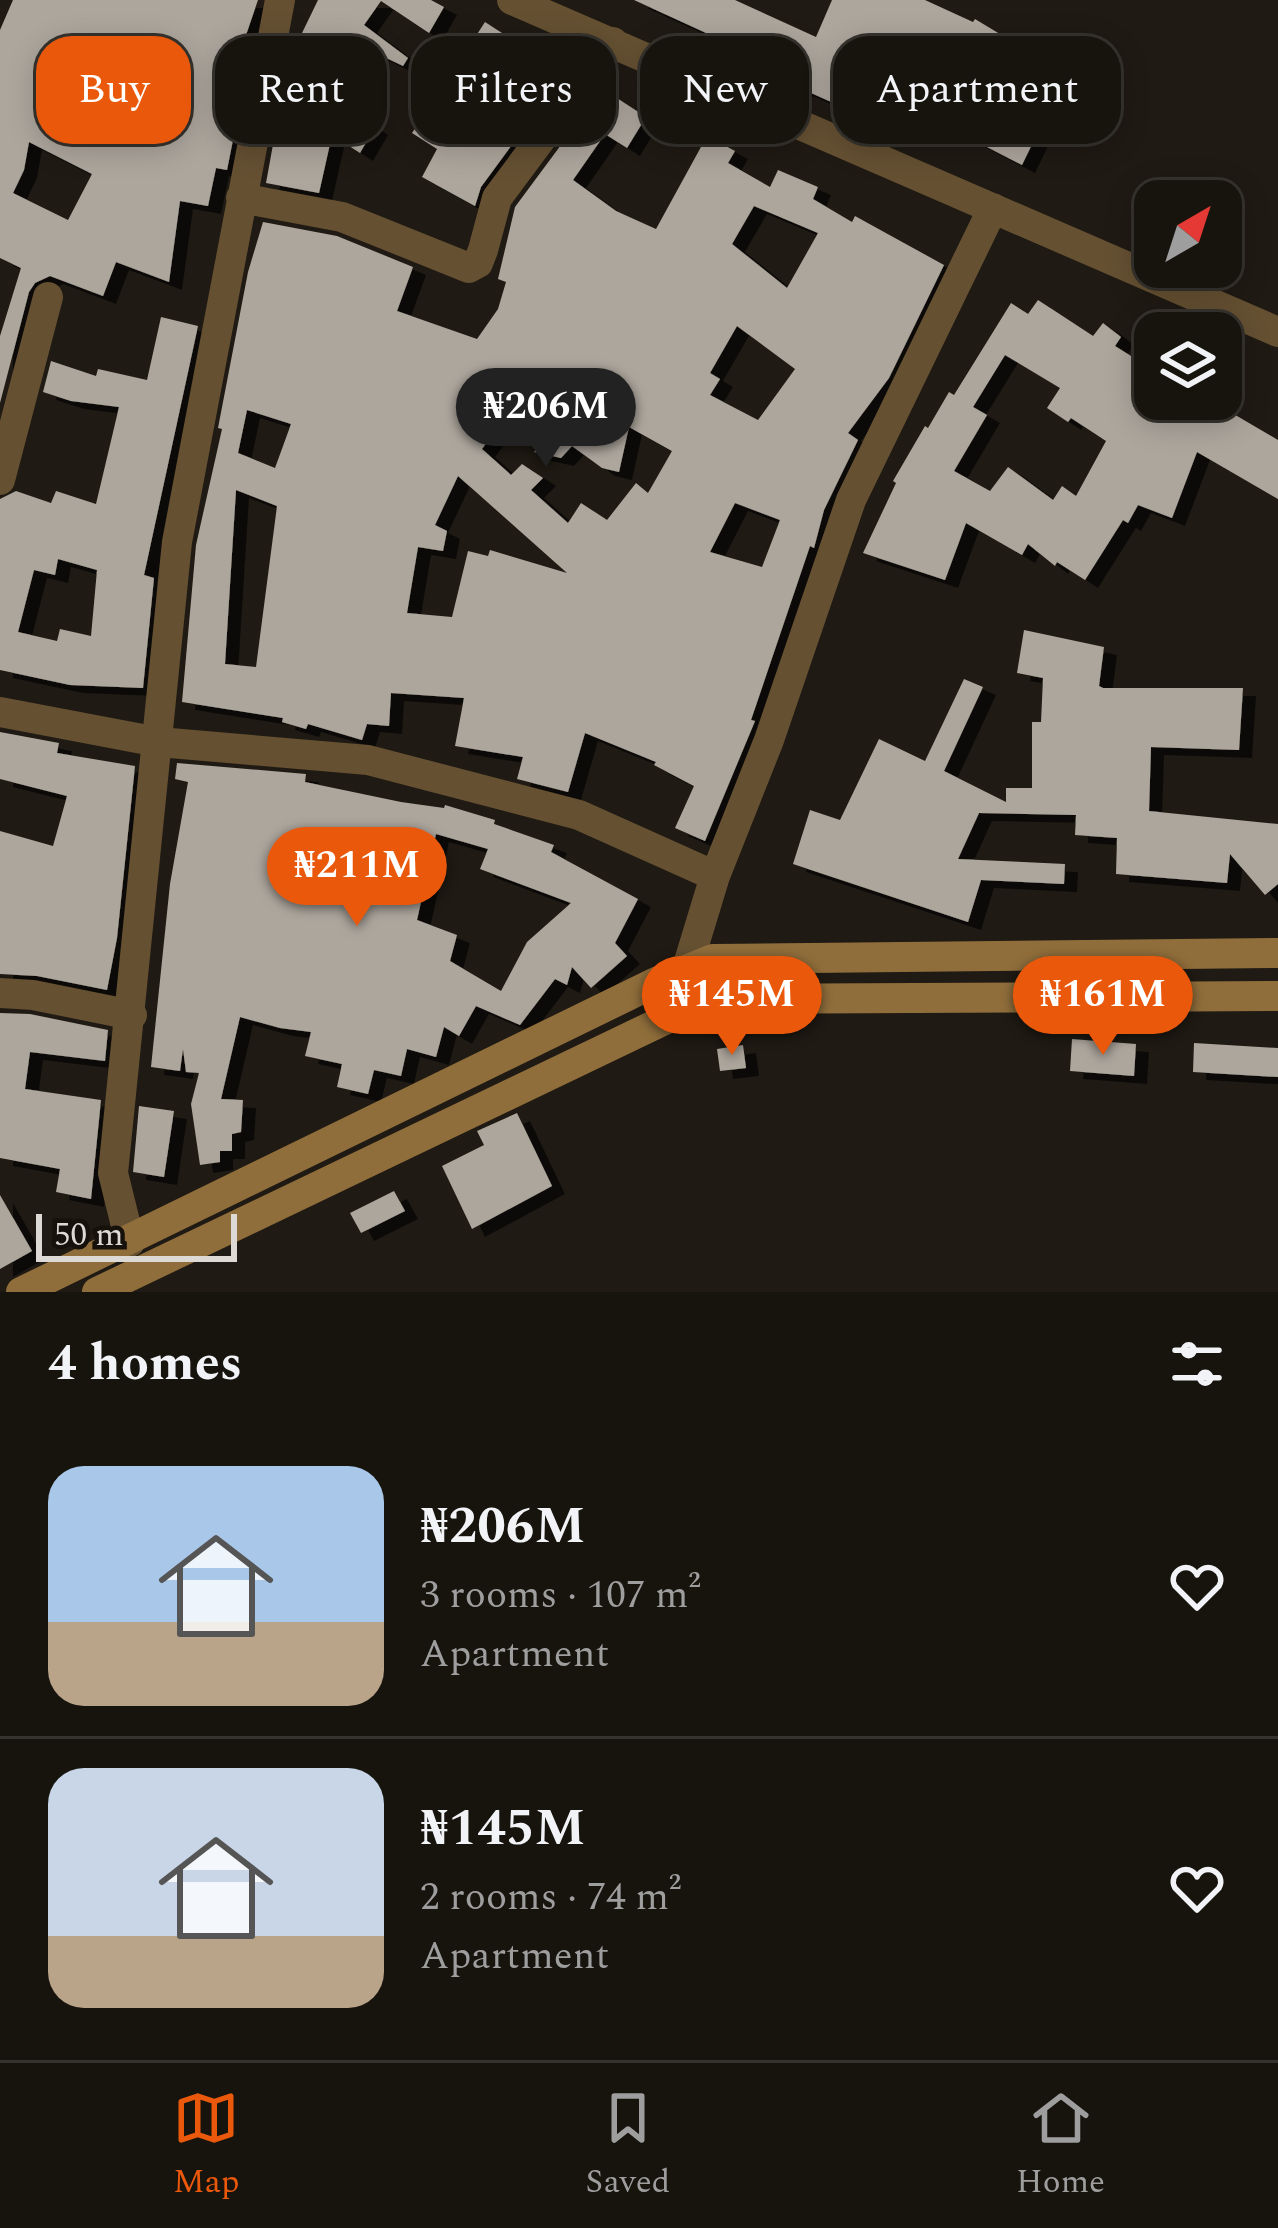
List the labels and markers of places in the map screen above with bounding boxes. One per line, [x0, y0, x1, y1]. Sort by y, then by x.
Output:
pin: ₦206M [462, 368, 630, 470]
pin: ₦211M [273, 827, 441, 929]
pin: ₦145M [648, 956, 816, 1058]
pin: ₦161M [1019, 956, 1187, 1058]

